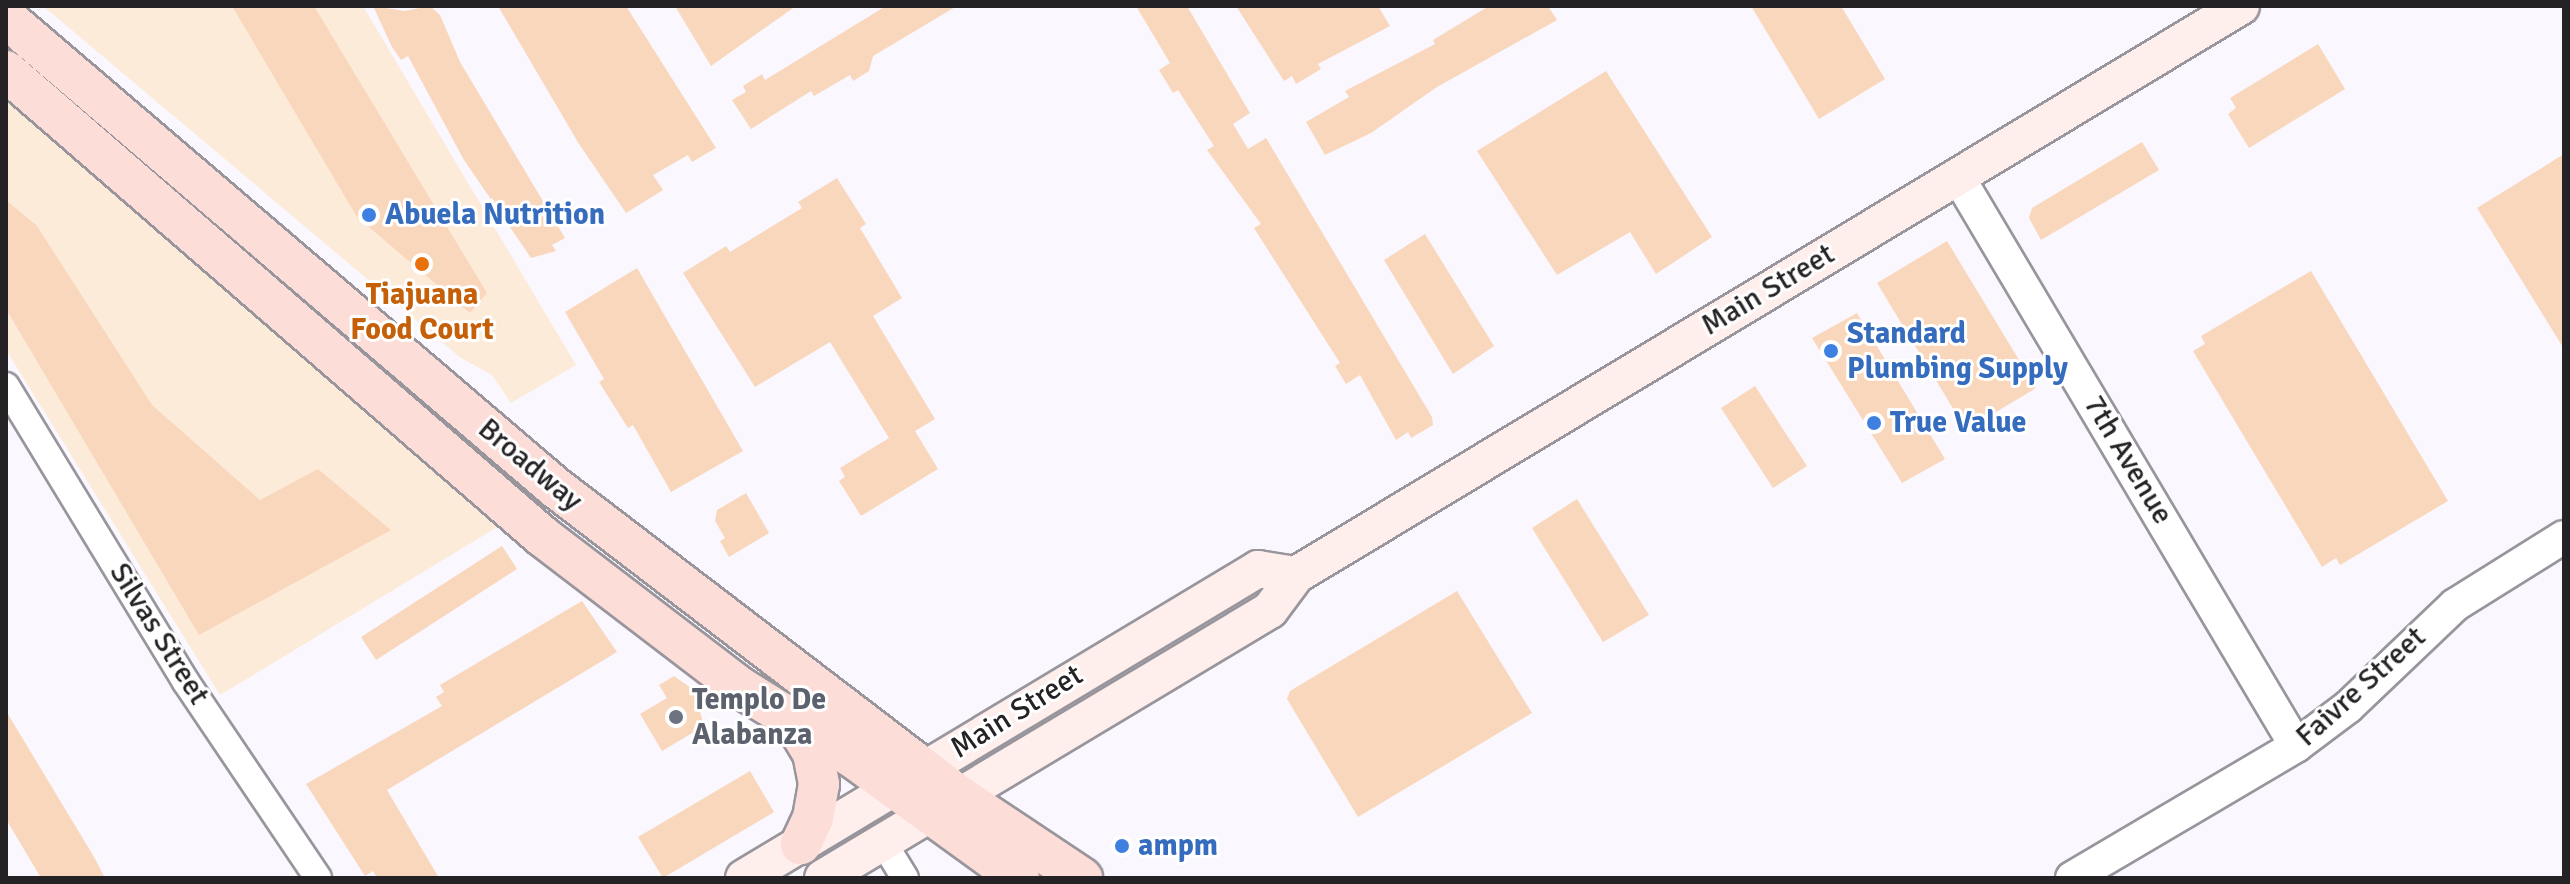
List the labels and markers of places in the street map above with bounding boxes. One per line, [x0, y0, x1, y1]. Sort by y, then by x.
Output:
place label: Abuela Nutrition [385, 197, 605, 233]
marker: Abuela Nutrition [360, 206, 378, 224]
marker: Tiajuana Food Court [413, 255, 431, 273]
place label: Tiajuana Food Court [350, 277, 494, 348]
place label: Standard Plumbing Supply [1847, 316, 2068, 386]
marker: Standard Plumbing Supply [1822, 342, 1840, 360]
place label: True Value [1890, 405, 2027, 441]
marker: True Value [1865, 414, 1883, 432]
place label: Templo De Alabanza [692, 682, 826, 752]
marker: Templo De Alabanza [667, 708, 685, 726]
place label: ampm [1138, 828, 1218, 864]
marker: ampm [1113, 837, 1131, 855]

